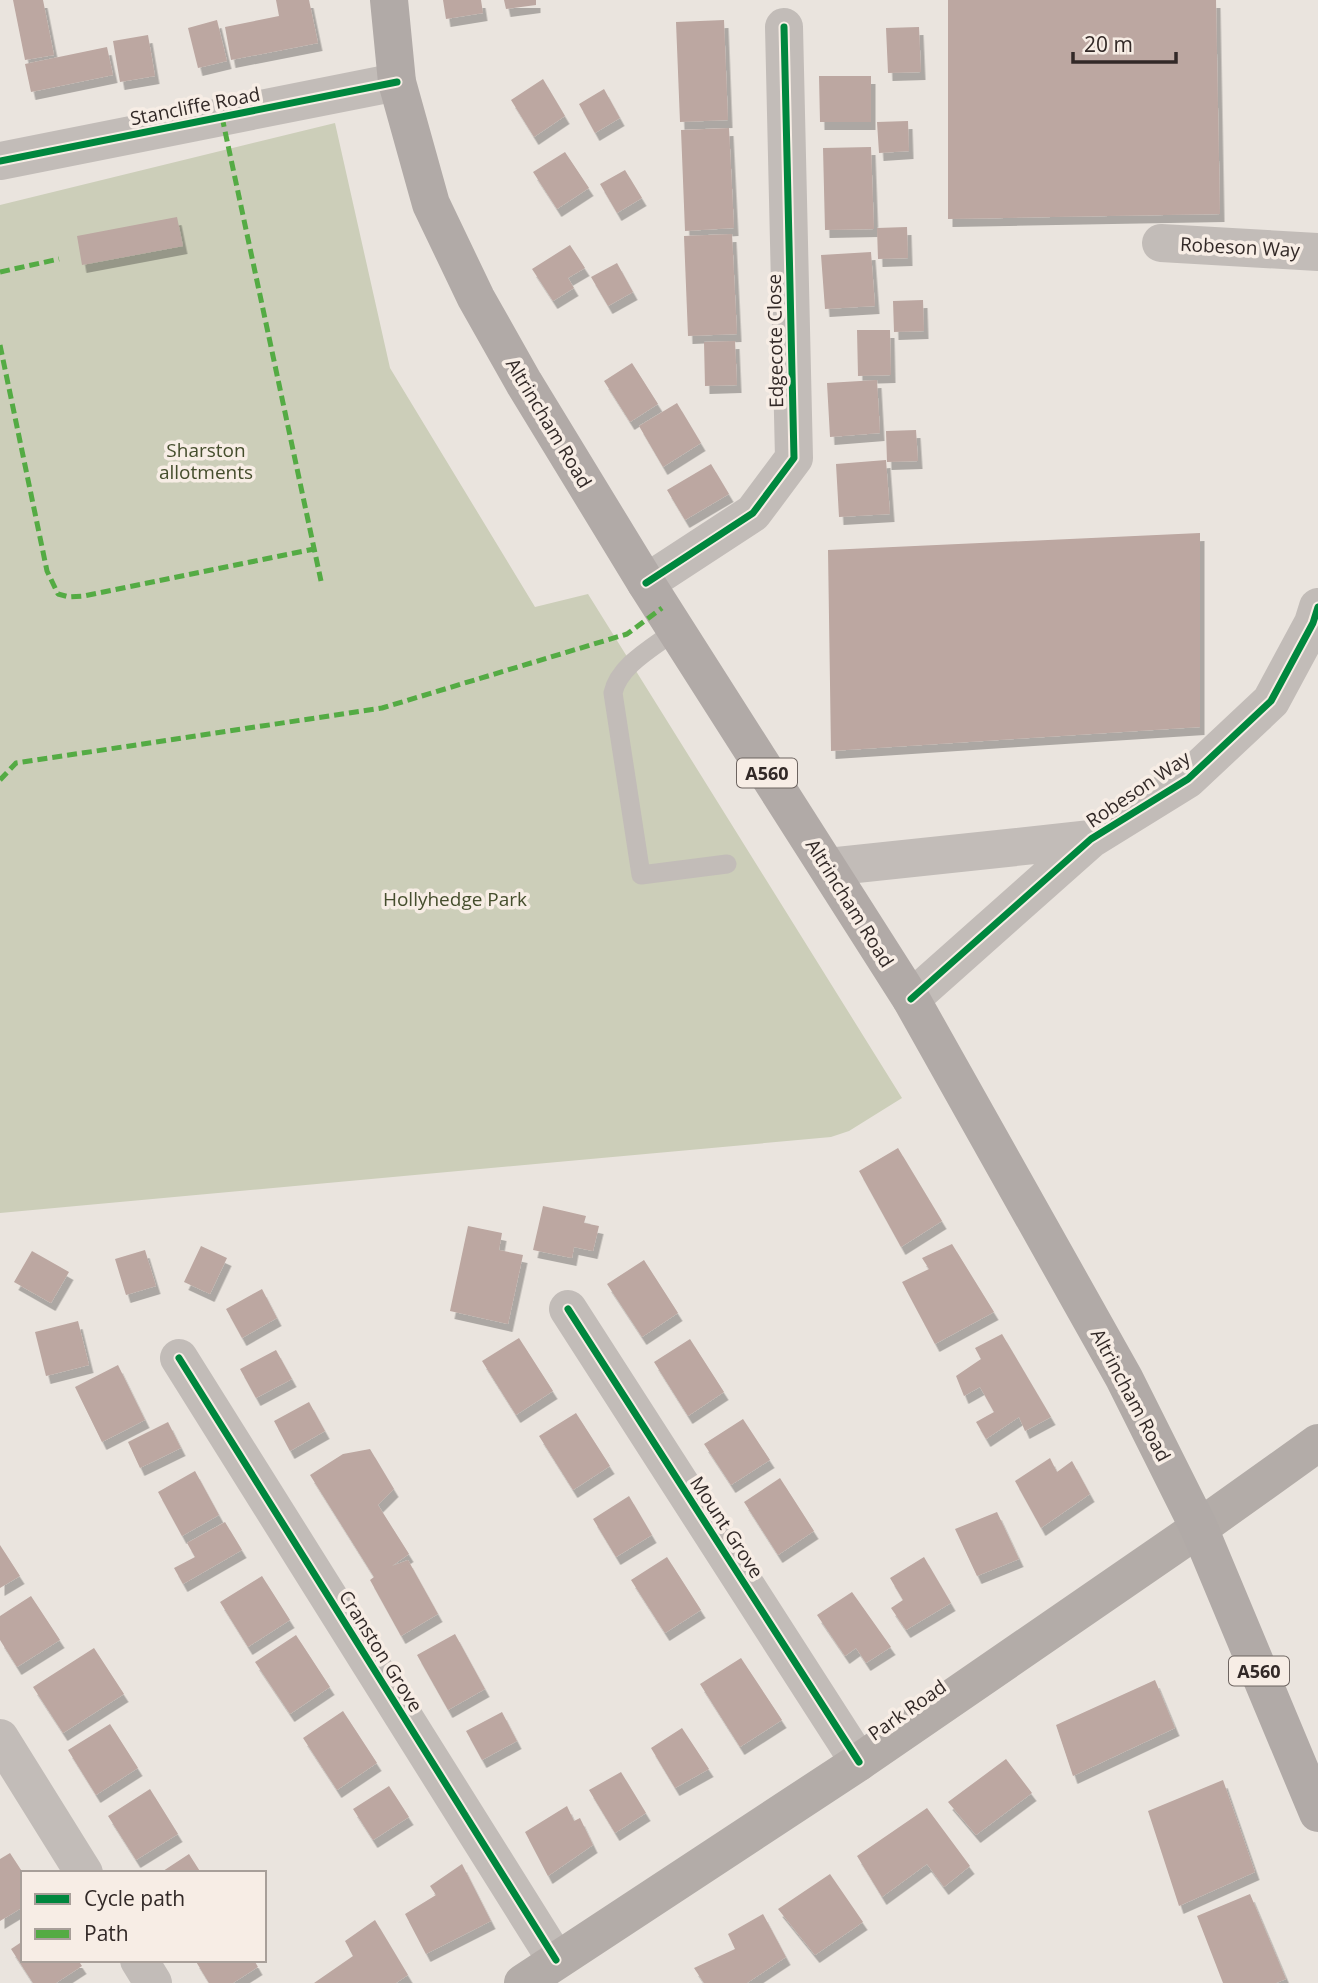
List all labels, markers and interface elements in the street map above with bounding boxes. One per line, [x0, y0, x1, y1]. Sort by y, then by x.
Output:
scale bar [1073, 21, 1176, 65]
text: 20 m [1084, 30, 1133, 58]
street label: Stancliffe Road [128, 81, 262, 131]
street label: Robeson Way [1179, 231, 1301, 263]
street label: Edgecote Close [761, 274, 789, 408]
street label: Altrincham Road [500, 353, 598, 493]
park label: Sharston allotments [159, 437, 253, 485]
street label: Robeson Way [1081, 744, 1195, 833]
road number: A560 [737, 758, 797, 788]
street label: Altrincham Road [800, 834, 900, 972]
park label: Hollyhedge Park [383, 886, 527, 912]
street label: Altrincham Road [1085, 1324, 1177, 1466]
street label: Mount Grove [684, 1471, 770, 1583]
street label: Cranston Grove [333, 1585, 429, 1717]
road number: A560 [1229, 1656, 1289, 1686]
street label: Park Road [863, 1674, 951, 1746]
legend [21, 1871, 266, 1962]
text: Cycle path [84, 1884, 185, 1912]
text: Path [84, 1919, 129, 1947]

